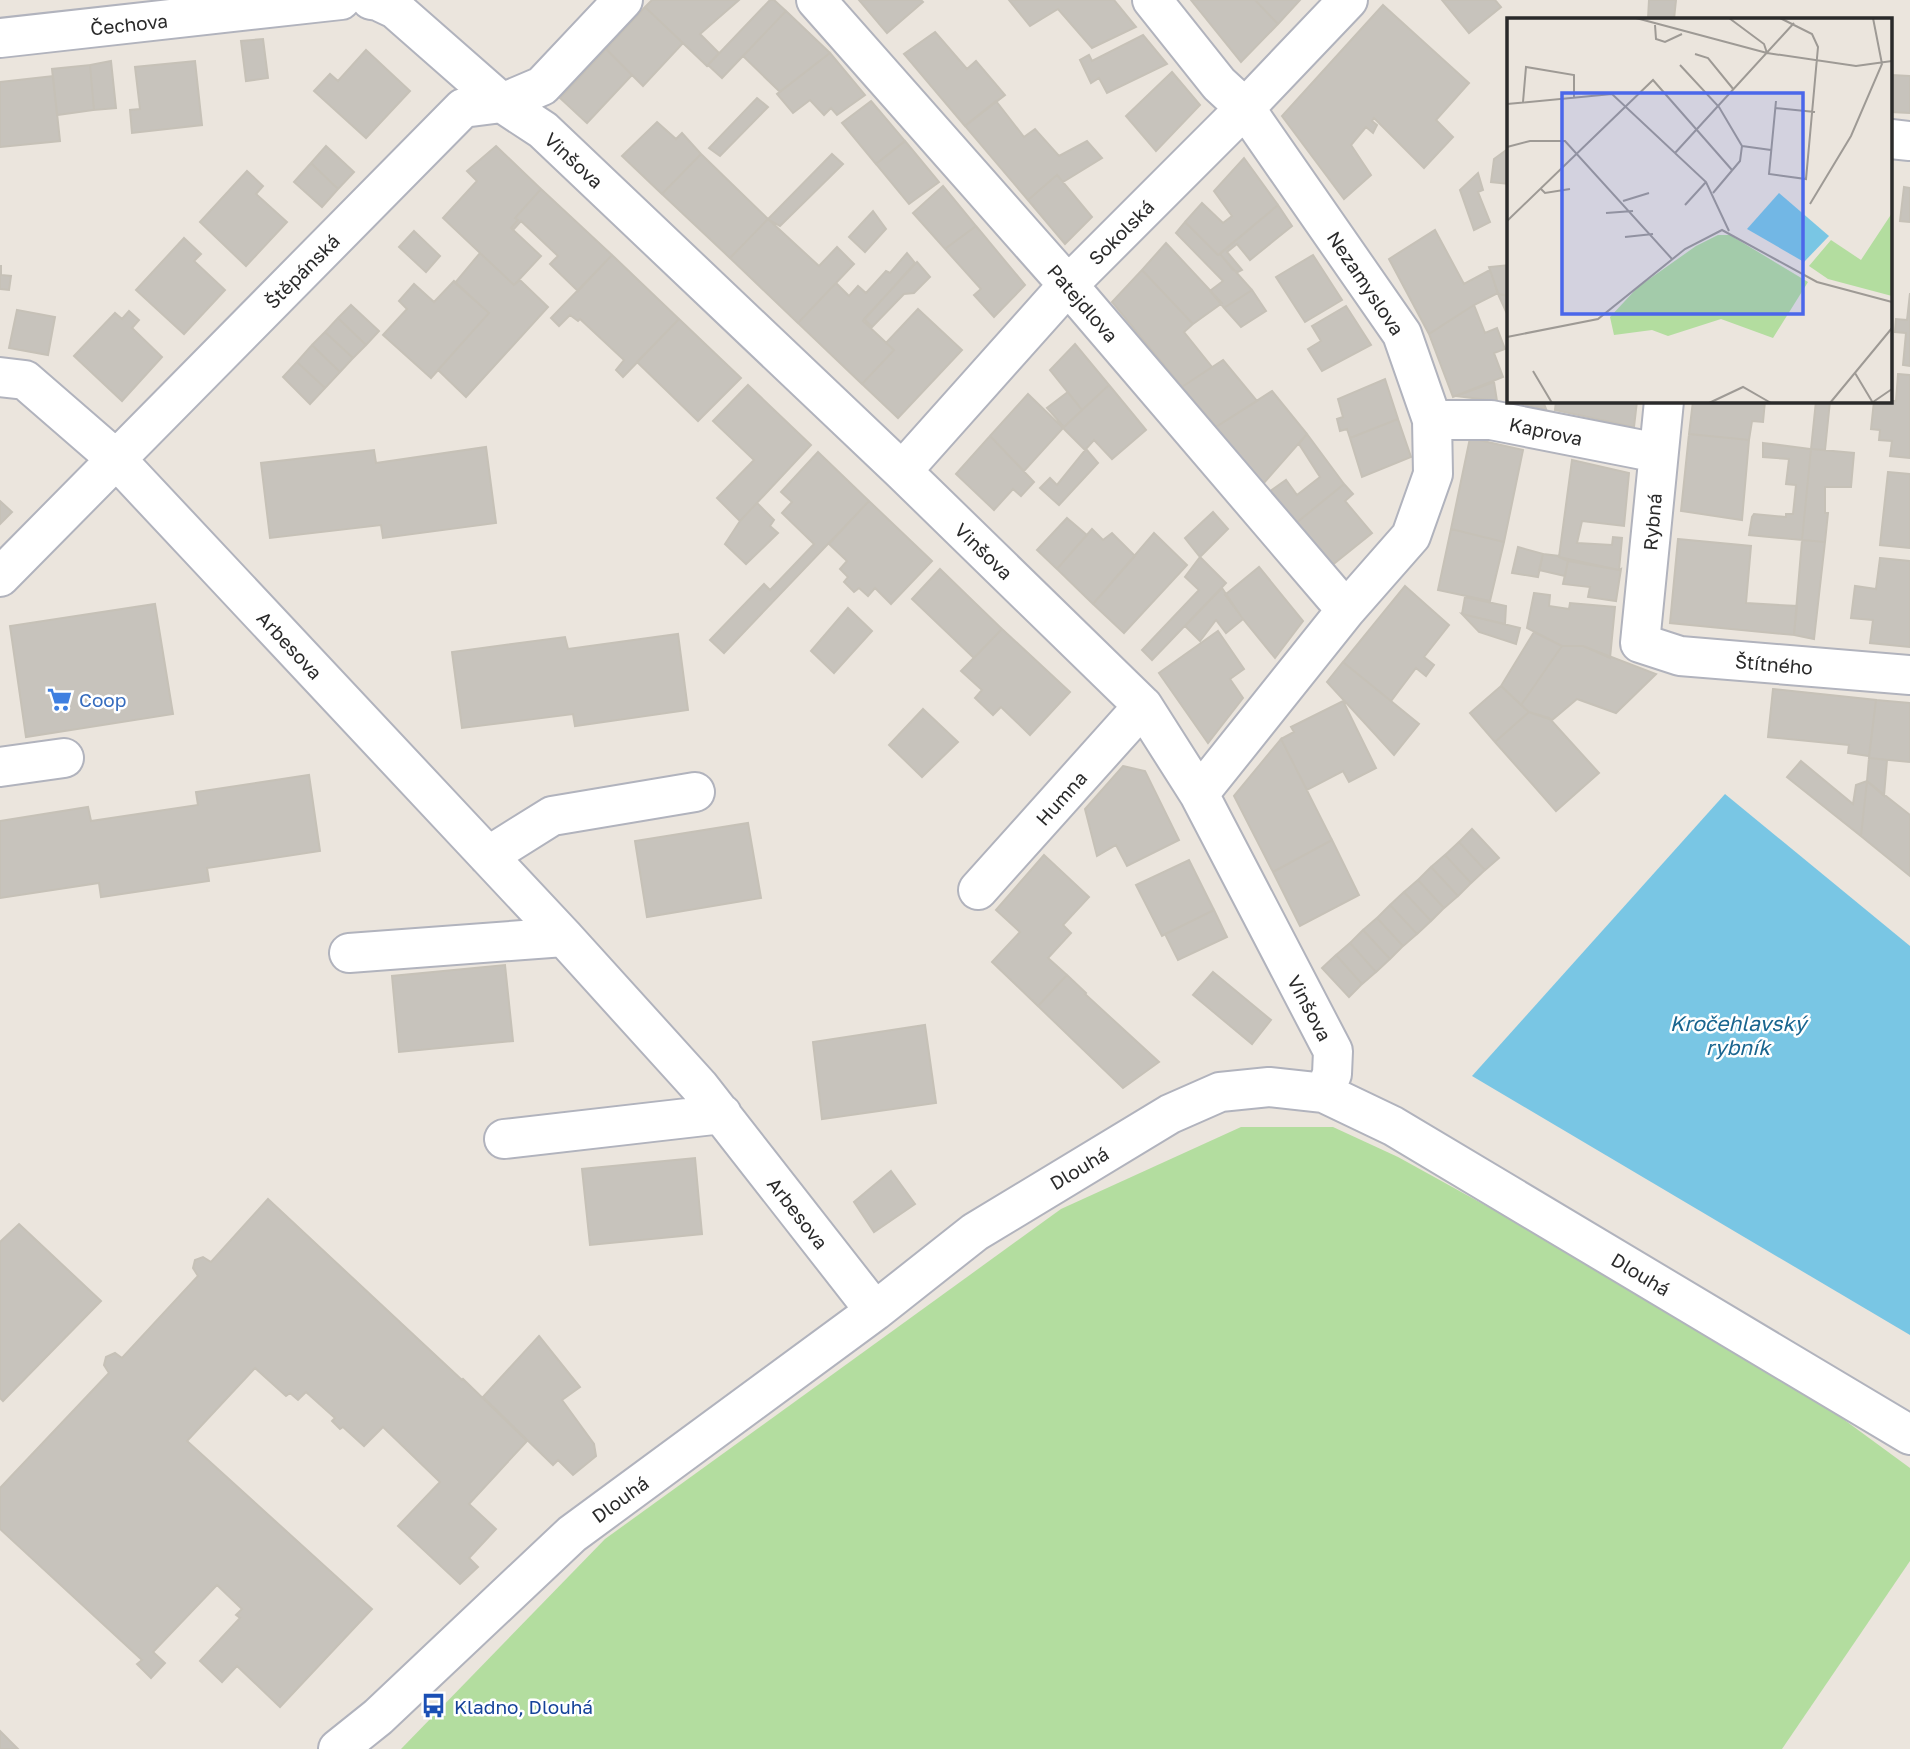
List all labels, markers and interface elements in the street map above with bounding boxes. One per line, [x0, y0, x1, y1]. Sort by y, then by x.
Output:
street label: Čechova [89, 8, 169, 40]
inset map [1507, 18, 1892, 402]
street label: Vinšova [540, 127, 608, 193]
street label: Sokolská [1084, 195, 1158, 269]
street label: Nezamyslova [1323, 227, 1409, 339]
street label: Štěpánská [260, 229, 344, 313]
street label: Patejdlova [1043, 259, 1123, 347]
street label: Kaprova [1507, 412, 1585, 450]
street label: Rybná [1638, 492, 1666, 552]
street label: Vinšova [950, 518, 1018, 584]
street label: Arbesova [253, 606, 327, 684]
street label: Štítného [1734, 649, 1814, 679]
supermarket icon: Coop [45, 685, 73, 713]
place label: Coop [79, 688, 126, 711]
street label: Humna [1031, 766, 1091, 830]
street label: Vinšova [1283, 971, 1337, 1045]
water label: Kročehlavský rybník [1670, 1010, 1809, 1060]
street label: Dlouhá [1045, 1142, 1113, 1194]
street label: Arbesova [763, 1173, 833, 1253]
street label: Dlouhá [1607, 1248, 1675, 1300]
street label: Dlouhá [587, 1471, 653, 1527]
bus stop icon: Kladno, Dlouhá [420, 1692, 448, 1720]
place label: Kladno, Dlouhá [454, 1695, 593, 1718]

